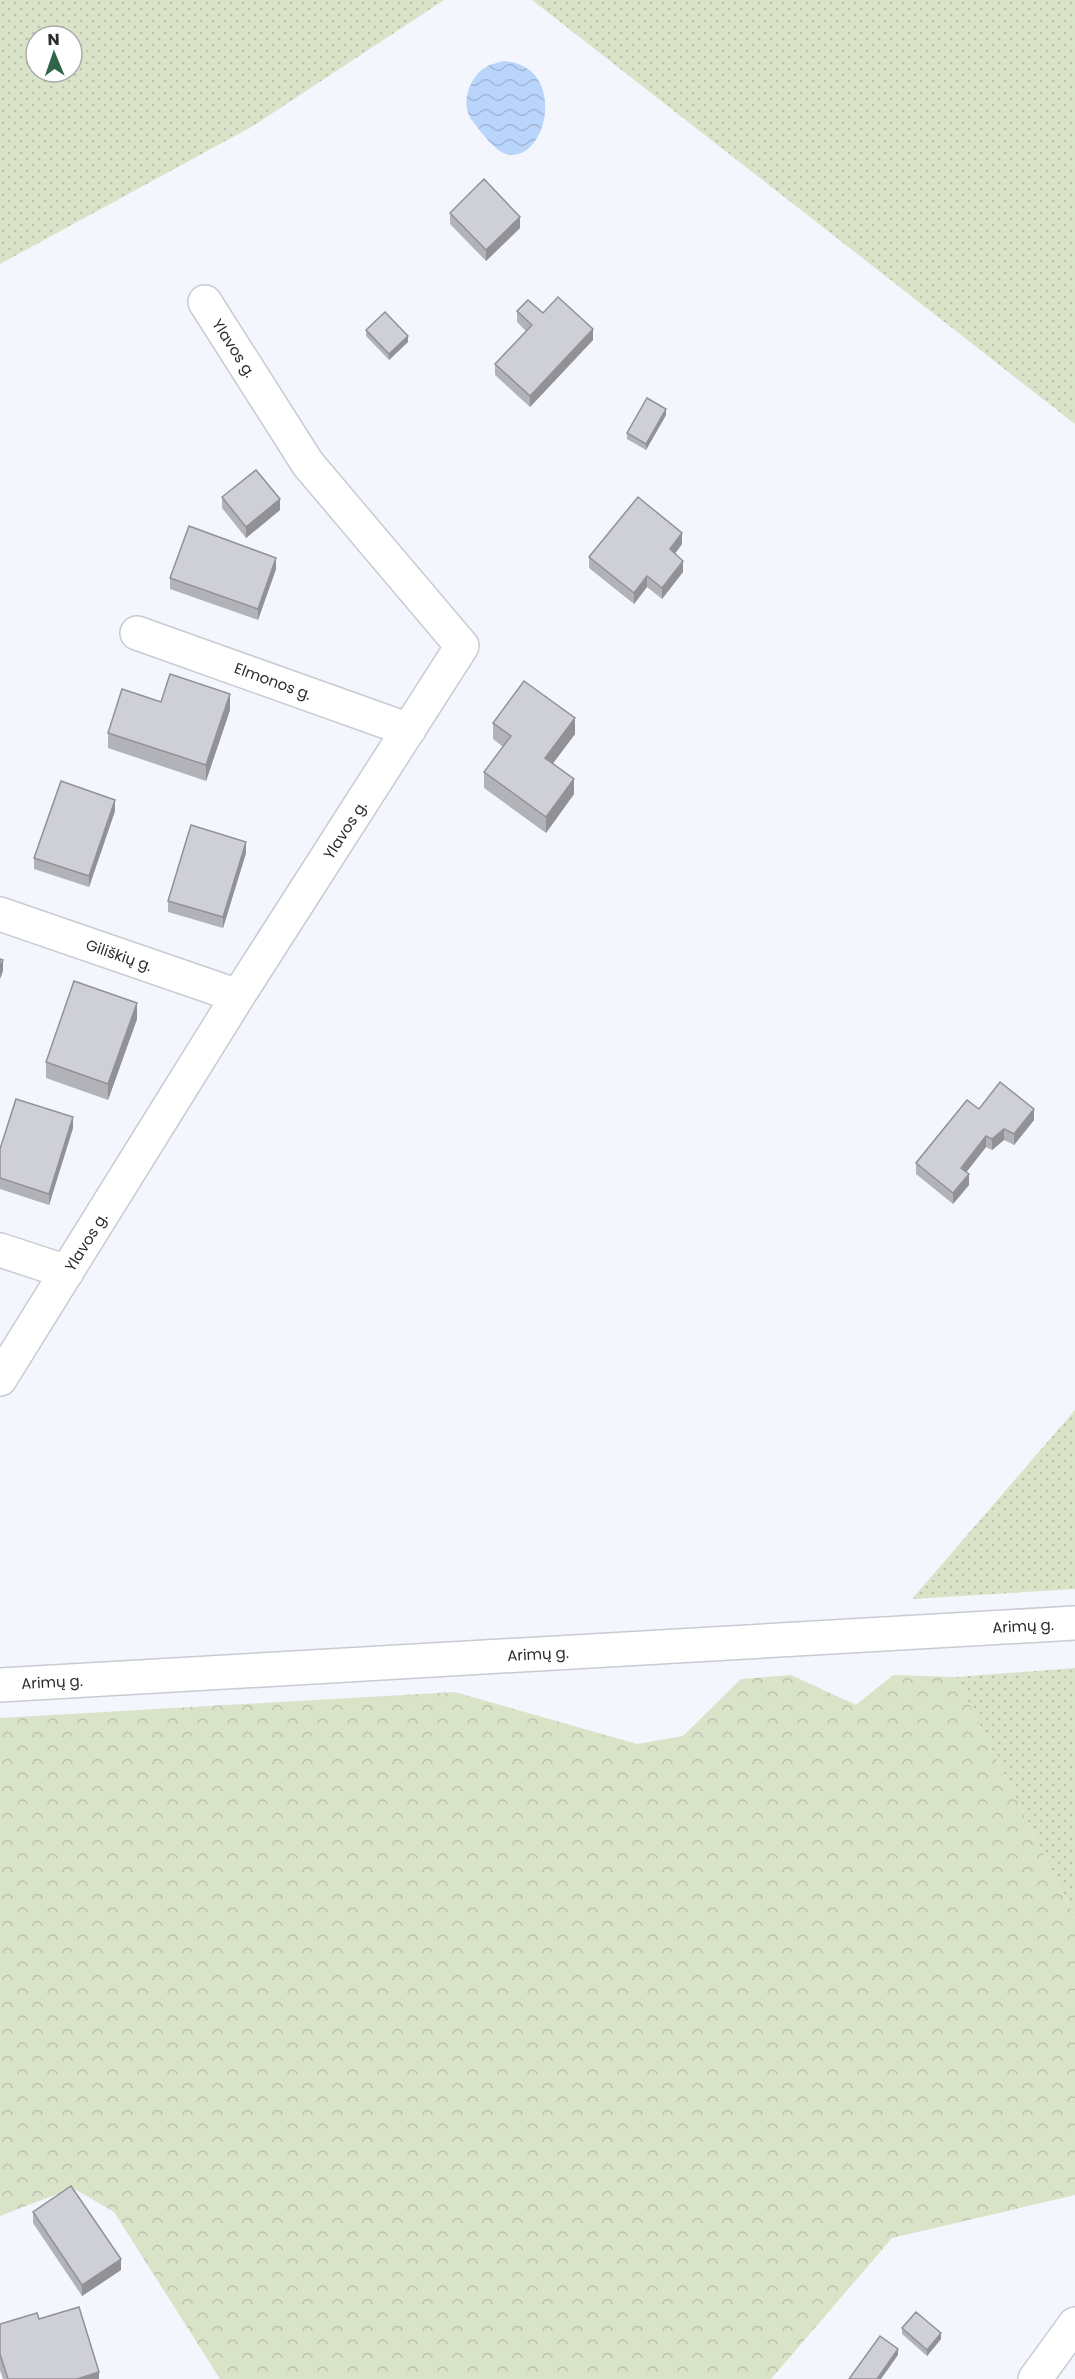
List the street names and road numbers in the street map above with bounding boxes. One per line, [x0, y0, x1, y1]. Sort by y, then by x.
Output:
street label: Ylavos g. [207, 315, 261, 381]
street label: Elmonos g. [231, 657, 315, 705]
street label: Ylavos g. [318, 797, 372, 863]
street label: Giliškių g. [83, 934, 155, 976]
street label: Ylavos g. [60, 1209, 112, 1275]
street label: Arimų g. [992, 1614, 1054, 1638]
street label: Arimų g. [507, 1642, 569, 1666]
street label: Arimų g. [21, 1670, 83, 1694]

